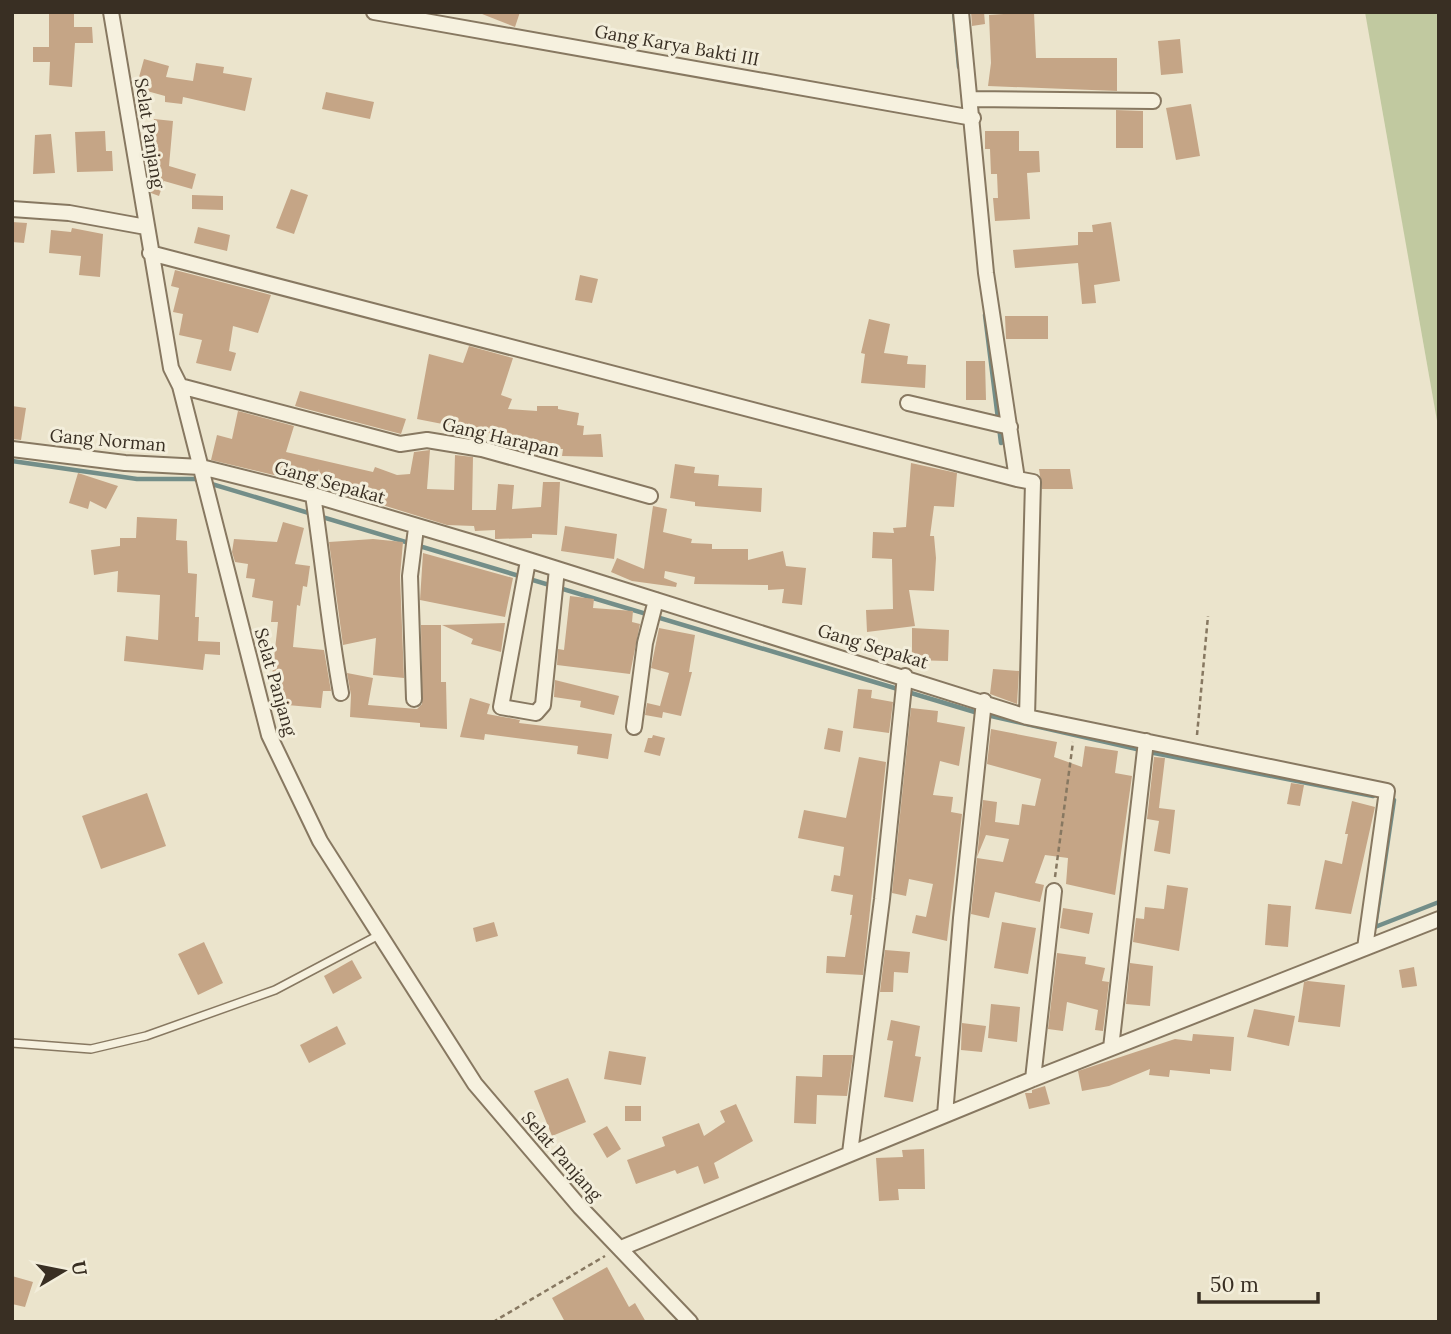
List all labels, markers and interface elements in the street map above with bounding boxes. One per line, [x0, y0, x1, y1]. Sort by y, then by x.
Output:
street label: Gang Karya Bakti III [593, 19, 761, 71]
street label: Selat Panjang [130, 76, 170, 191]
street label: Gang Harapan [440, 412, 562, 462]
street label: Gang Norman [49, 423, 167, 457]
street label: Gang Sepakat [272, 455, 388, 509]
street label: Gang Sepakat [815, 618, 931, 674]
street label: Selat Panjang [250, 625, 303, 740]
street label: Selat Panjang [517, 1106, 608, 1206]
north arrow [28, 1236, 98, 1306]
text: U [67, 1259, 93, 1277]
scale bar [1199, 1260, 1318, 1304]
text: 50 m [1210, 1271, 1259, 1298]

